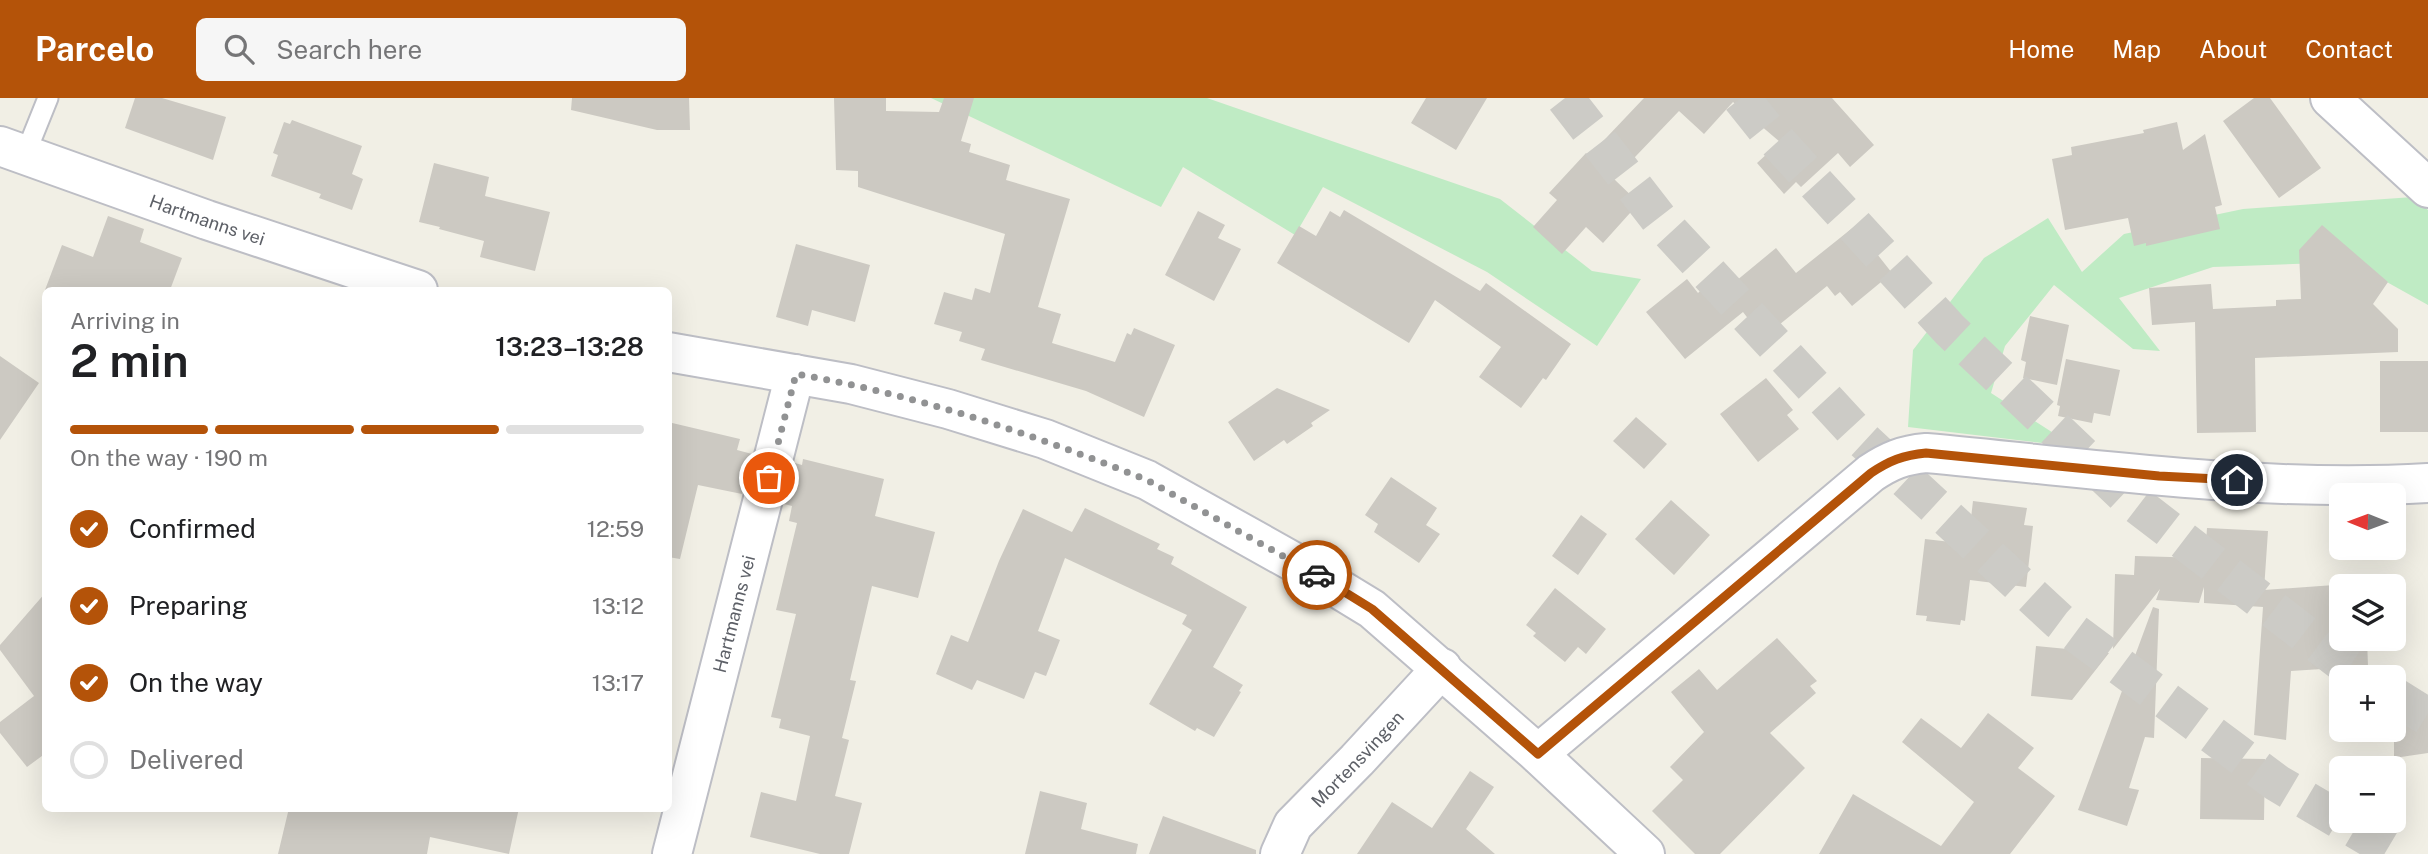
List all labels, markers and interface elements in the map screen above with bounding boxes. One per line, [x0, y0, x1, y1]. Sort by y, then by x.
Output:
search box [196, 18, 686, 81]
text: Parcelo [35, 30, 154, 68]
icon: search [220, 30, 258, 68]
text: Search here [276, 34, 422, 65]
text: Home [2008, 35, 2074, 63]
text: Map [2112, 35, 2161, 63]
text: About [2199, 35, 2267, 63]
text: Contact [2305, 35, 2393, 63]
street label: Hartmanns vei [147, 190, 268, 249]
text: Arriving in [70, 307, 180, 334]
text: 13:23–13:28 [495, 331, 644, 362]
text: 2 min [70, 333, 189, 387]
text: On the way · 190 m [70, 444, 268, 471]
pin [739, 448, 799, 508]
pin [2207, 450, 2267, 510]
icon: bag [750, 459, 788, 497]
icon: home [2218, 461, 2256, 499]
north arrow [2329, 483, 2406, 560]
map controls [2329, 483, 2406, 833]
icon: check [70, 510, 108, 548]
text: Confirmed [129, 513, 256, 544]
text: 12:59 [587, 515, 644, 542]
courier [1282, 540, 1352, 610]
street label: Hartmanns vei [708, 553, 759, 675]
icon: car [1298, 556, 1336, 594]
button: layers [2329, 574, 2406, 651]
icon: check [70, 587, 108, 625]
text: Preparing [129, 590, 248, 621]
text: 13:12 [592, 592, 644, 619]
icon: check [70, 664, 108, 702]
button: + [2329, 665, 2406, 742]
text: On the way [129, 667, 263, 698]
text: 13:17 [592, 669, 644, 696]
street label: Mortensvingen [1306, 706, 1408, 811]
text: Delivered [129, 744, 244, 775]
button: − [2329, 756, 2406, 833]

